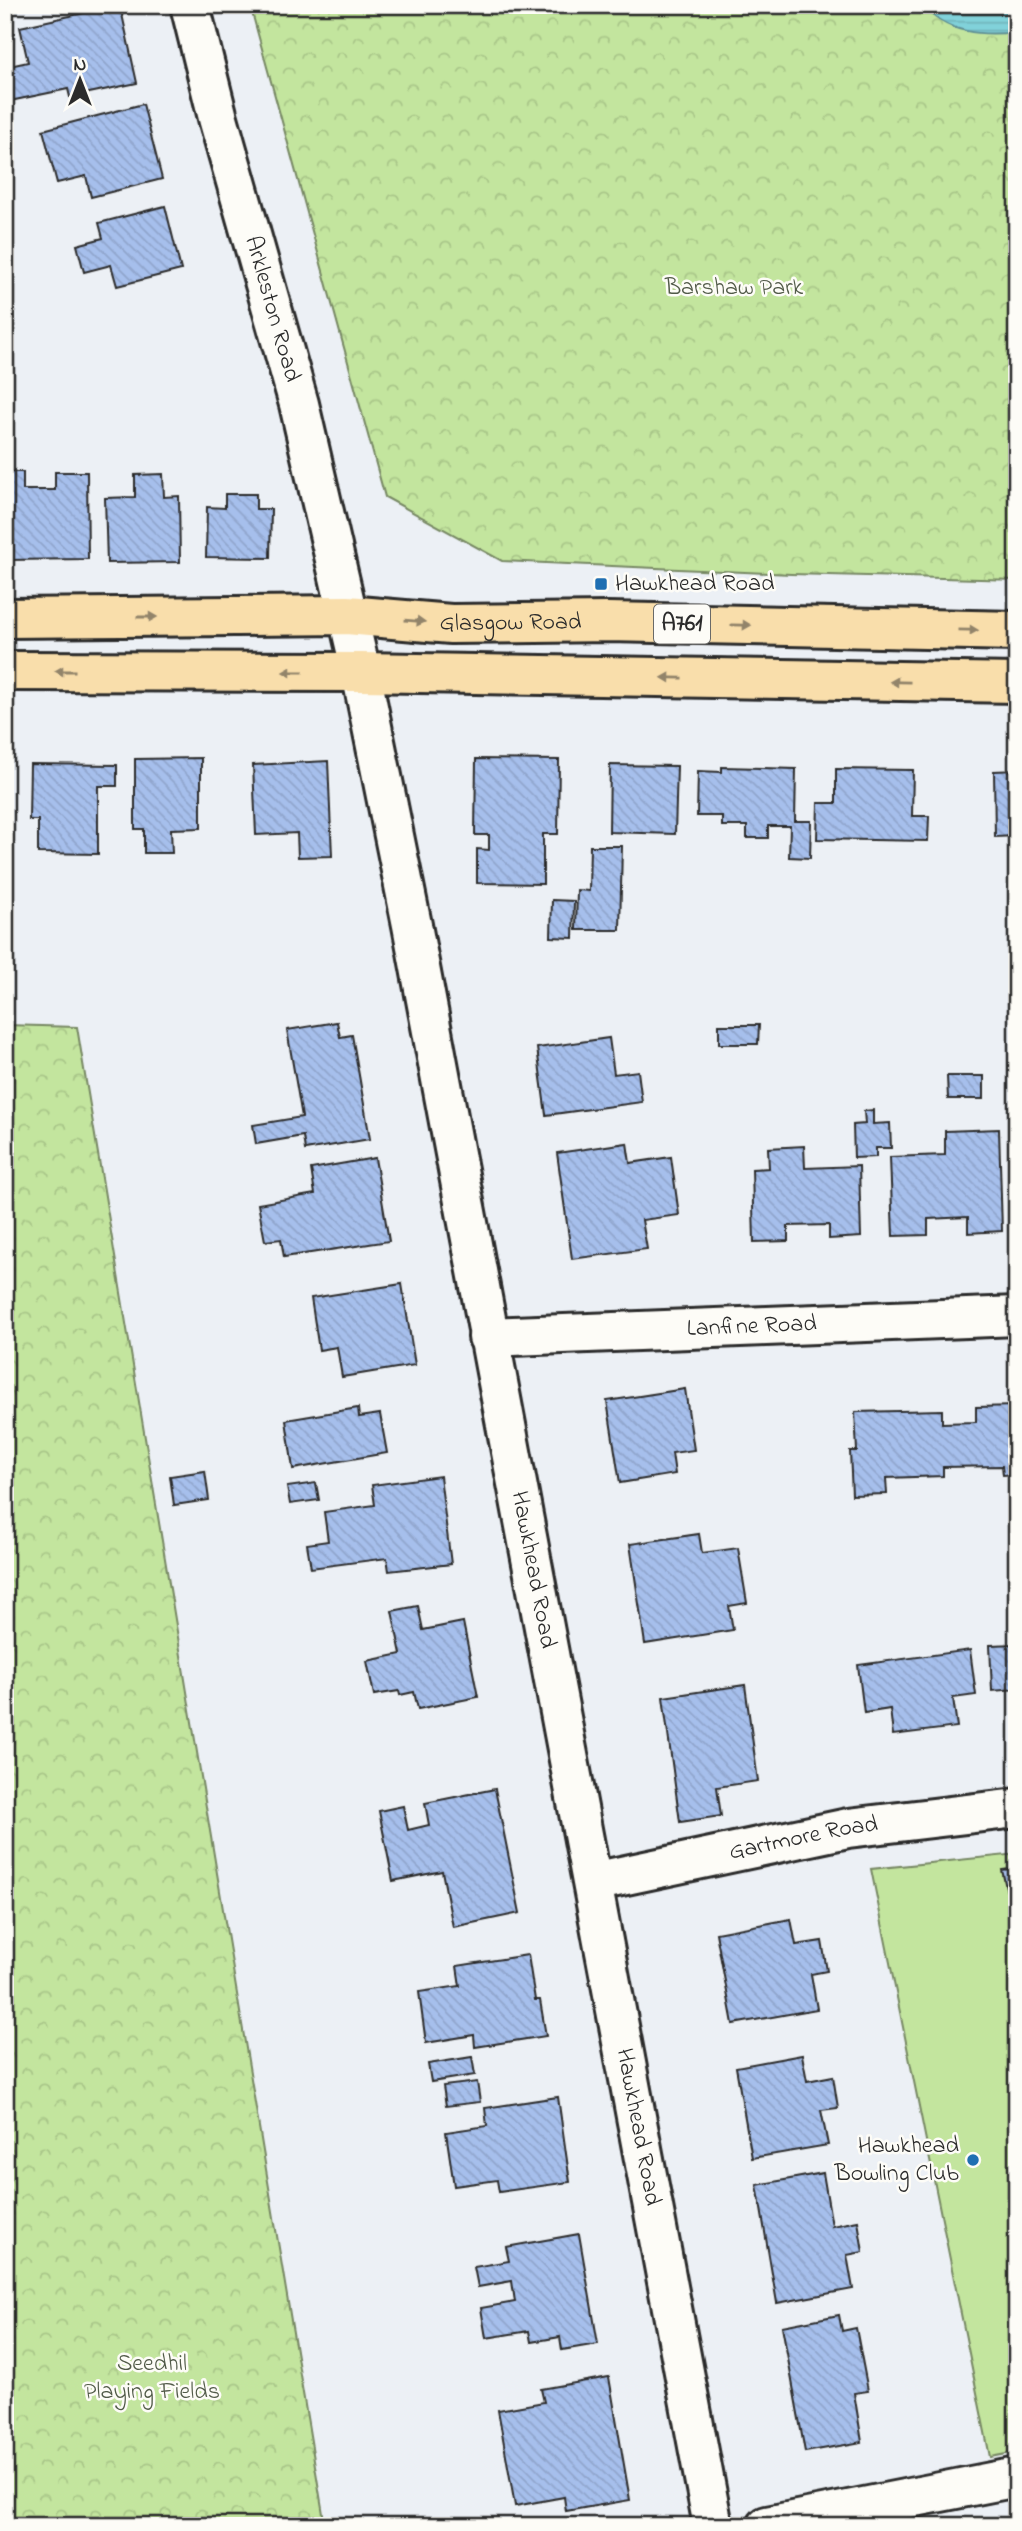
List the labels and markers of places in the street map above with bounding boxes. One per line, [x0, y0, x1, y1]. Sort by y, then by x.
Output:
place label: Hawkhead Road [615, 567, 775, 602]
marker: Hawkhead Road [593, 576, 609, 592]
place label: Hawkhead Bowling Club [834, 2129, 960, 2192]
marker: Hawkhead Bowling Club [965, 2152, 981, 2168]

